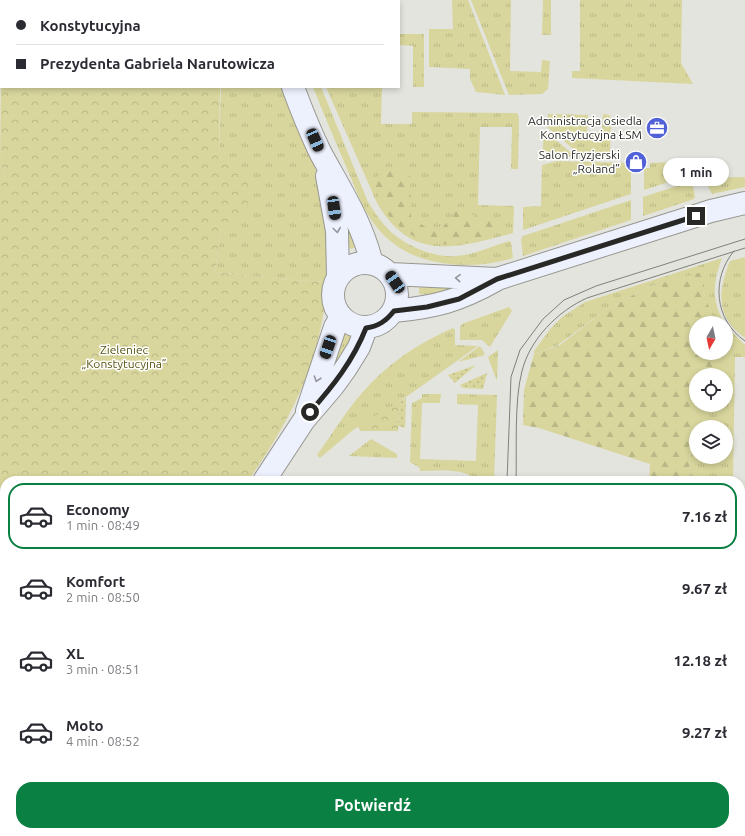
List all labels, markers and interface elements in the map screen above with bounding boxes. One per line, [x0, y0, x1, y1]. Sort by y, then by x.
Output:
text: Konstytucyjna [40, 17, 141, 34]
text: Prezydenta Gabriela Narutowicza [40, 55, 275, 72]
place label: Administracja osiedla Konstytucyjna ŁSM [528, 114, 642, 141]
office icon: Administracja osiedla Konstytucyjna ŁSM [644, 115, 670, 141]
car [305, 127, 325, 153]
place label: Salon fryzjerski „Roland” [539, 148, 620, 175]
shop icon: Salon fryzjerski „Roland” [623, 149, 649, 175]
callout: 1 min [663, 158, 729, 186]
text: 1 min [680, 165, 712, 179]
car [326, 195, 342, 221]
route end [687, 207, 705, 225]
one-way arrow [332, 227, 341, 233]
car [383, 269, 407, 295]
one-way arrow [455, 274, 461, 282]
north arrow [689, 316, 733, 360]
map controls [689, 316, 733, 464]
car [318, 334, 338, 360]
park label: Zieleniec „Konstytucyjna” [81, 343, 167, 370]
button: locate [689, 368, 733, 412]
one-way arrow [313, 376, 322, 383]
route start [301, 403, 319, 421]
button: layers [689, 420, 733, 464]
icon: car [18, 498, 54, 534]
text: Economy [66, 501, 130, 518]
text: 7.16 zł [682, 508, 727, 525]
text: 1 min · 08:49 [66, 518, 140, 532]
icon: car [18, 570, 54, 606]
text: Komfort [66, 573, 125, 590]
text: 9.67 zł [682, 580, 727, 597]
text: 2 min · 08:50 [66, 590, 140, 604]
icon: car [18, 642, 54, 678]
text: XL [66, 645, 84, 662]
text: 12.18 zł [673, 652, 727, 669]
text: 3 min · 08:51 [66, 662, 140, 676]
icon: car [18, 714, 54, 750]
text: Moto [66, 717, 104, 734]
text: 9.27 zł [682, 724, 727, 741]
text: 4 min · 08:52 [66, 734, 140, 748]
button: Potwierdź [16, 782, 729, 828]

